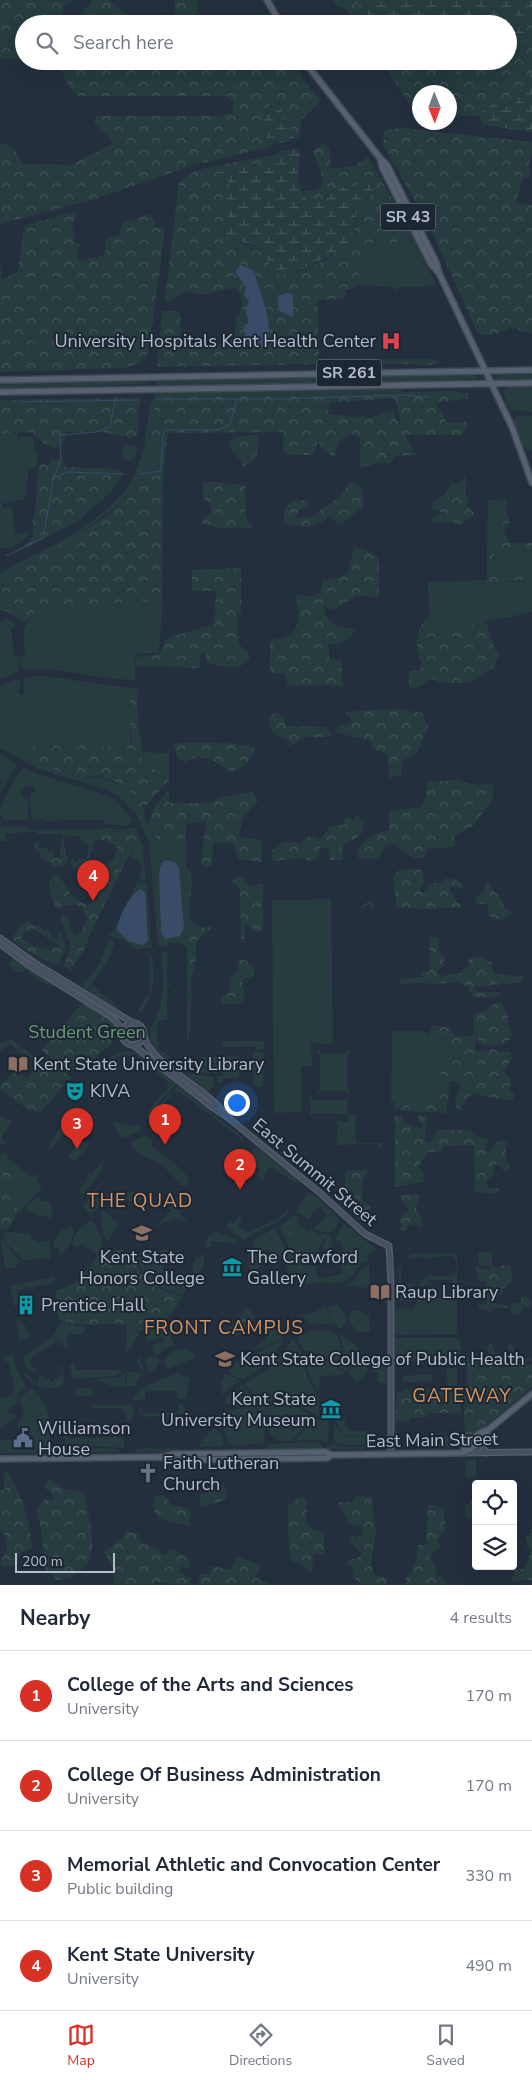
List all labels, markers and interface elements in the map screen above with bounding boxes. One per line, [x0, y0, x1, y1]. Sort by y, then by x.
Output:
search box [15, 15, 517, 70]
icon: search [33, 29, 61, 57]
text: Search here [73, 30, 174, 56]
north arrow [412, 85, 457, 130]
road number: SR 43 [380, 203, 436, 230]
place label: University Hospitals Kent Health Center [54, 329, 377, 353]
hospital icon: University Hospitals Kent Health Center [380, 330, 402, 352]
road number: SR 261 [316, 359, 382, 386]
pin: 4 [77, 860, 109, 901]
park label: Student Green [28, 1020, 146, 1044]
place label: Kent State University Library [33, 1052, 265, 1076]
library icon: Kent State University Library [7, 1053, 29, 1075]
place label: KIVA [90, 1079, 130, 1103]
theatre icon: KIVA [64, 1080, 86, 1102]
your location [224, 1090, 250, 1116]
pin: 1 [149, 1104, 181, 1145]
pin: 3 [61, 1108, 93, 1149]
street label: East Summit Street [248, 1113, 383, 1232]
pin: 2 [224, 1149, 256, 1190]
district label: THE QUAD [87, 1188, 193, 1214]
school or university icon: Kent State Honors College [131, 1222, 153, 1244]
place label: Kent State Honors College [79, 1245, 205, 1290]
place label: The Crawford Gallery [247, 1245, 358, 1290]
museum icon: The Crawford Gallery [221, 1256, 243, 1278]
place label: Raup Library [395, 1280, 499, 1304]
library icon: Raup Library [369, 1281, 391, 1303]
place label: Prentice Hall [41, 1293, 146, 1317]
building icon: Prentice Hall [15, 1294, 37, 1316]
district label: FRONT CAMPUS [144, 1315, 304, 1341]
place label: Kent State College of Public Health [240, 1347, 525, 1371]
school or university icon: Kent State College of Public Health [214, 1348, 236, 1370]
district label: GATEWAY [412, 1383, 512, 1409]
place label: Kent State University Museum [161, 1387, 316, 1432]
museum icon: Kent State University Museum [320, 1398, 342, 1420]
place label: Williamson House [38, 1416, 131, 1461]
public building icon: Williamson House [12, 1427, 34, 1449]
street label: East Main Street [366, 1427, 499, 1453]
place label: Faith Lutheran Church [163, 1451, 279, 1496]
church icon: Faith Lutheran Church [137, 1462, 159, 1484]
map controls [472, 1480, 517, 1570]
button: locate [472, 1480, 517, 1525]
button: layers [472, 1525, 517, 1570]
scale bar [15, 1550, 115, 1573]
text: 200 m [22, 1552, 63, 1571]
text: Nearby [20, 1604, 90, 1632]
text: 4 results [450, 1607, 512, 1629]
text: College of the Arts and Sciences [67, 1672, 354, 1698]
text: 1 [31, 1685, 41, 1707]
text: 170 m [465, 1685, 512, 1707]
text: University [67, 1698, 139, 1720]
text: College Of Business Administration [67, 1762, 381, 1788]
text: 2 [31, 1775, 41, 1797]
text: 170 m [465, 1775, 512, 1797]
text: University [67, 1788, 139, 1810]
text: Memorial Athletic and Convocation Center [67, 1852, 440, 1878]
text: 3 [31, 1865, 41, 1887]
text: 330 m [465, 1865, 512, 1887]
text: Public building [67, 1878, 173, 1900]
text: Kent State University [67, 1942, 254, 1968]
text: 4 [31, 1955, 41, 1977]
text: 490 m [465, 1955, 512, 1977]
text: University [67, 1968, 139, 1990]
tab: Map [67, 2021, 95, 2070]
tab: Directions [229, 2021, 292, 2070]
tab: Saved [426, 2021, 465, 2070]

